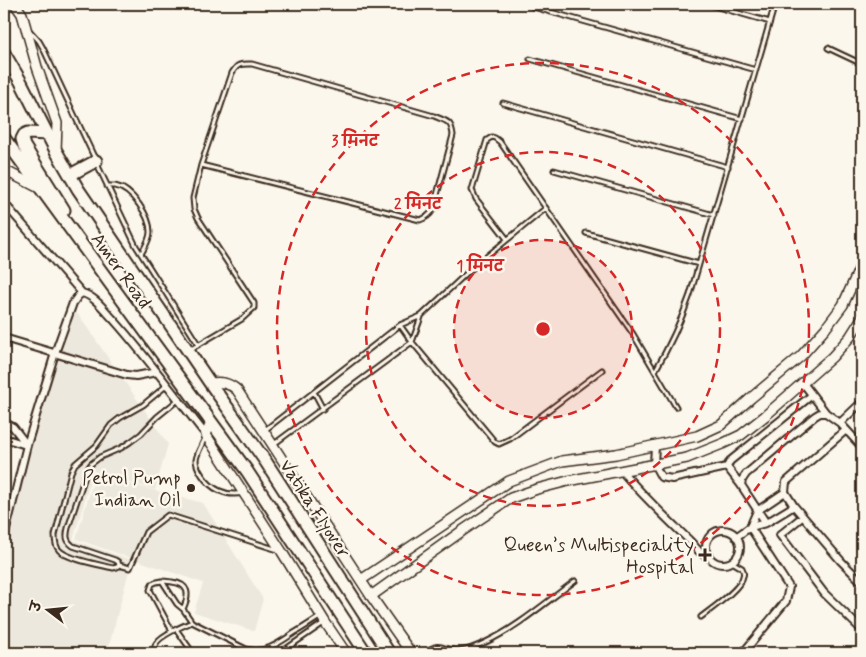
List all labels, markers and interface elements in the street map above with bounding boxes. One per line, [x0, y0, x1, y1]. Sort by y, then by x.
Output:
text: 3 मिनट [331, 128, 380, 152]
text: 2 मिनट [394, 191, 443, 215]
street label: Amer Road [85, 228, 157, 314]
text: 1 मिनट [456, 253, 505, 277]
centre of rings [534, 320, 552, 338]
street label: Vatika Flyover [273, 455, 356, 564]
place label: Petrol Pump Indian Oil [82, 466, 181, 513]
marker: Petrol Pump Indian Oil [185, 482, 197, 494]
place label: Queen’s Multispeciality Hospital [503, 533, 694, 580]
marker: Queen’s Multispeciality Hospital [698, 548, 712, 562]
north arrow [22, 584, 72, 634]
text: उ [26, 598, 47, 616]

